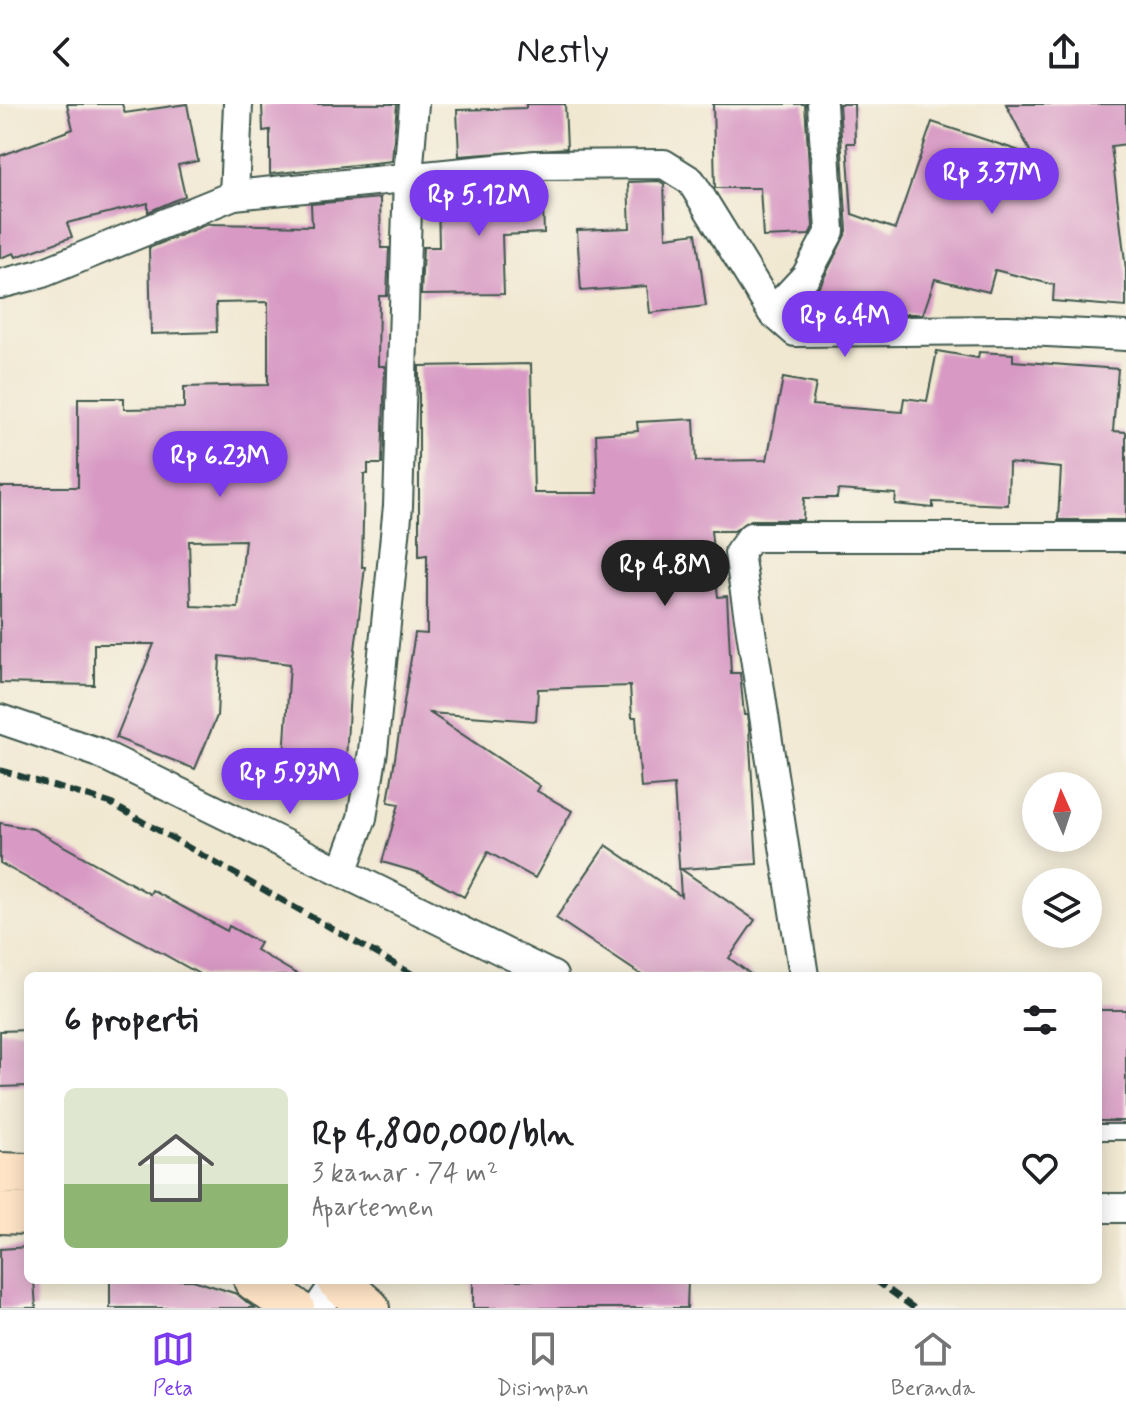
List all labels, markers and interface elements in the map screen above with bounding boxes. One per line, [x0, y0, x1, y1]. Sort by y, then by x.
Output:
text: Nestly [517, 29, 609, 76]
icon: back [40, 30, 84, 74]
icon: share [1042, 30, 1086, 74]
pin: Rp 3.37M [909, 148, 1075, 216]
text: Rp 3.37M [943, 157, 1041, 191]
pin: Rp 5.12M [396, 170, 562, 238]
text: Rp 5.12M [428, 179, 530, 213]
pin: Rp 6.4M [771, 291, 919, 359]
text: Rp 6.4M [800, 300, 890, 334]
pin: Rp 6.23M [137, 431, 303, 499]
text: Rp 6.23M [171, 440, 269, 474]
pin: Rp 4.8M [591, 540, 739, 608]
text: Rp 4.8M [619, 549, 711, 583]
pin: Rp 5.93M [207, 748, 373, 816]
text: Rp 5.93M [239, 757, 341, 791]
north arrow [1022, 772, 1102, 852]
map controls [1022, 772, 1102, 948]
button: layers [1022, 868, 1102, 948]
text: 6 properti [64, 998, 198, 1043]
icon: filters [1018, 998, 1062, 1042]
text: Rp 4,800,000/bln [312, 1112, 574, 1157]
icon: home [128, 1120, 224, 1216]
icon: heart [1018, 1146, 1062, 1190]
text: 3 kamar · 74 m² [312, 1157, 498, 1191]
text: Apartemen [312, 1191, 434, 1225]
tab: Peta [151, 1327, 195, 1403]
tab: Disimpan [497, 1327, 589, 1403]
tab: Beranda [891, 1327, 975, 1403]

